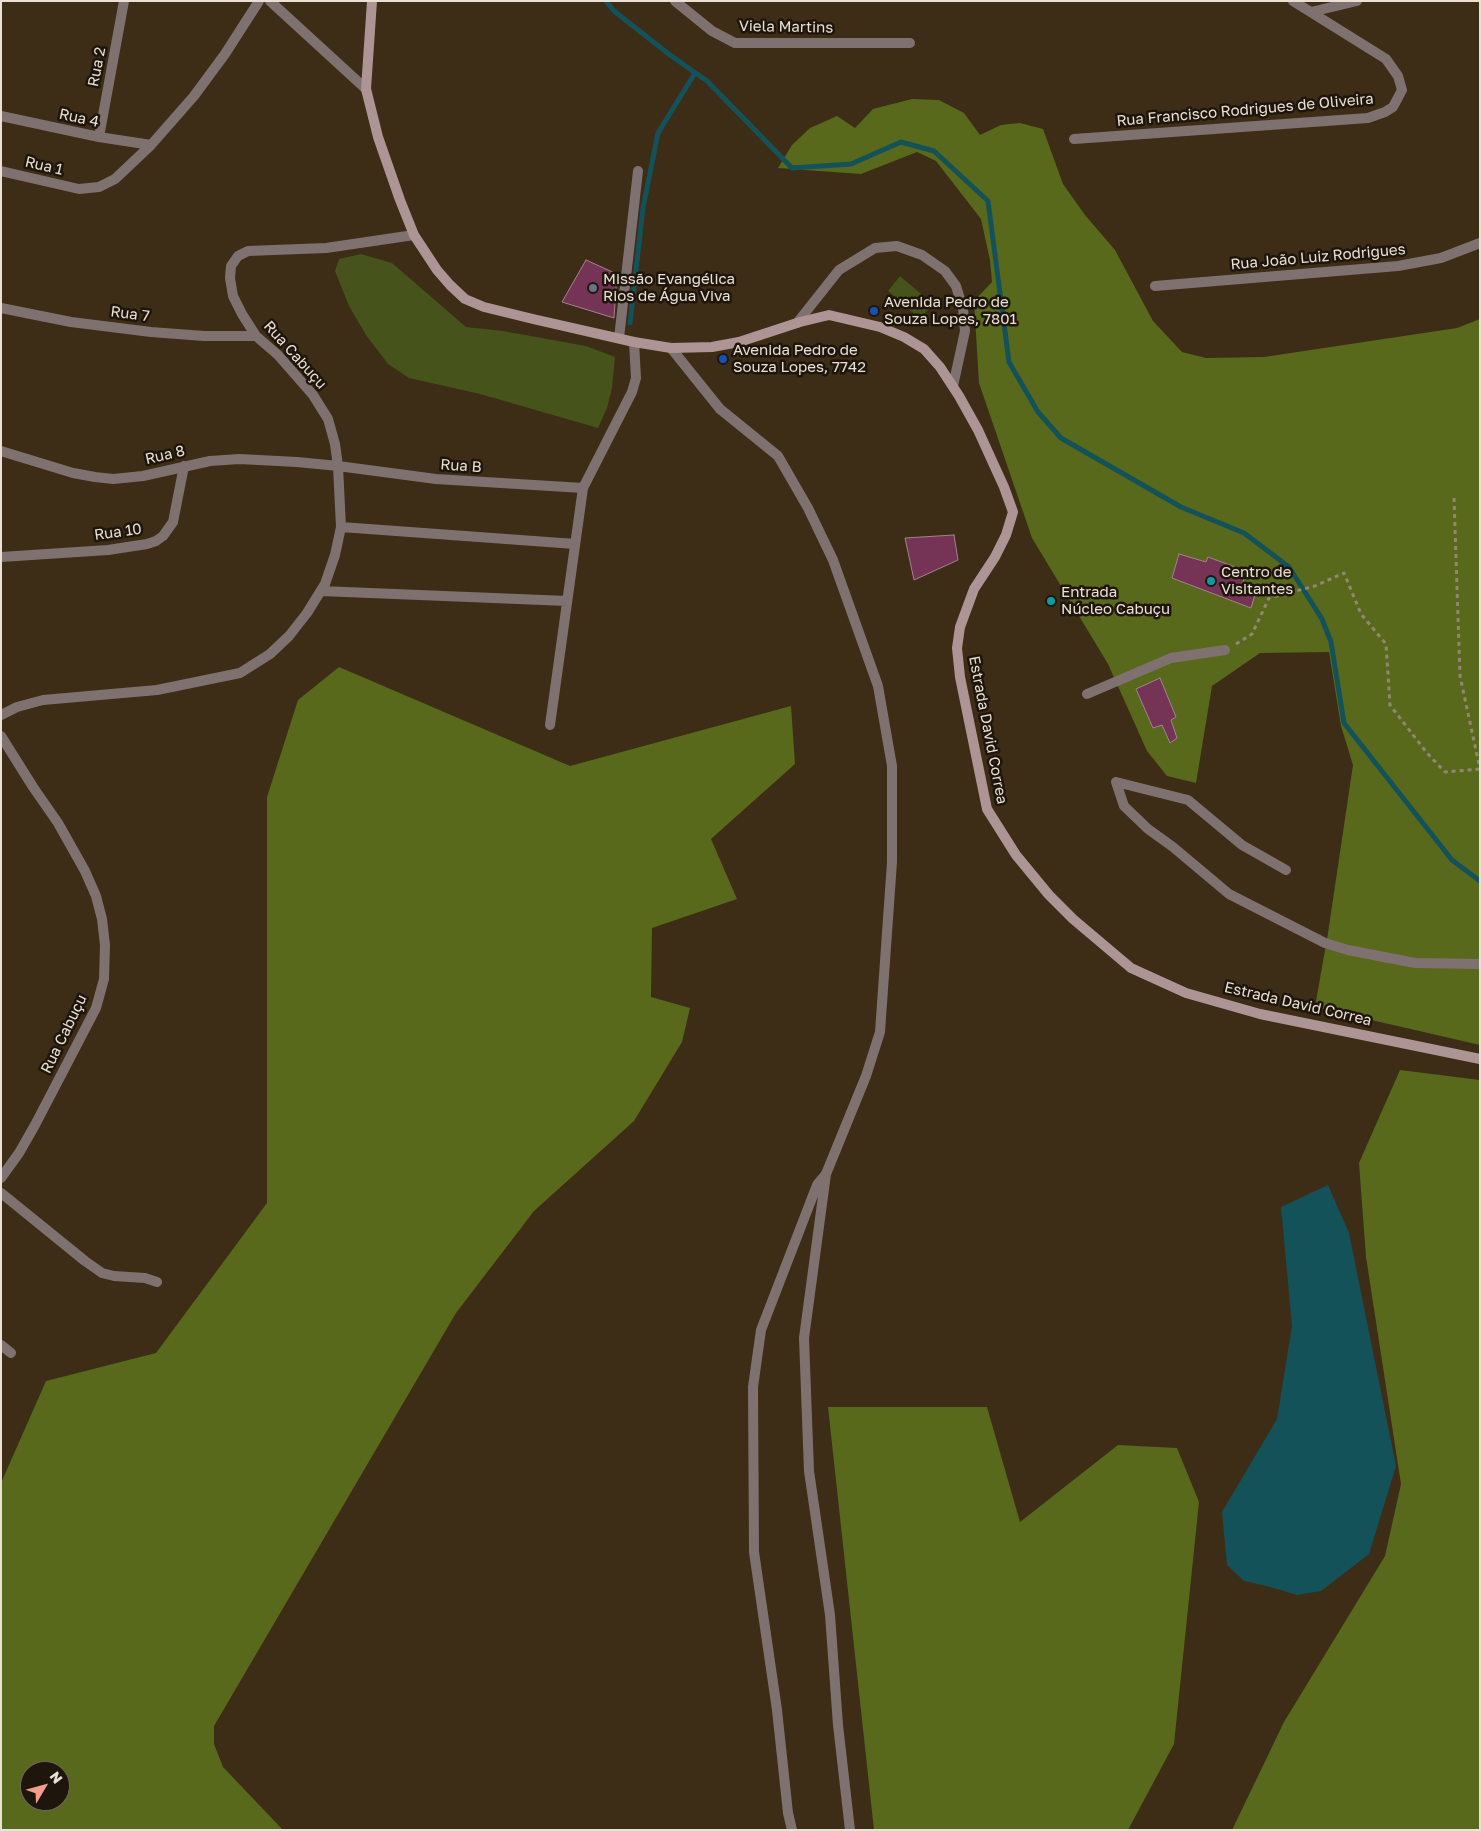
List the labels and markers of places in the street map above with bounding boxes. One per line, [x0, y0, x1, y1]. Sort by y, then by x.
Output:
place label: Missão Evangélica Rios de Água Viva [603, 270, 735, 305]
marker: Missão Evangélica Rios de Água Viva [587, 282, 599, 294]
place label: Avenida Pedro de Souza Lopes, 7801 [884, 293, 1017, 328]
marker: Avenida Pedro de Souza Lopes, 7801 [868, 305, 880, 317]
place label: Avenida Pedro de Souza Lopes, 7742 [733, 341, 866, 376]
marker: Avenida Pedro de Souza Lopes, 7742 [717, 353, 729, 365]
place label: Centro de Visitantes [1221, 563, 1293, 598]
marker: Centro de Visitantes [1205, 575, 1217, 587]
place label: Entrada Núcleo Cabuçu [1061, 583, 1170, 618]
marker: Entrada Núcleo Cabuçu [1045, 595, 1057, 607]

